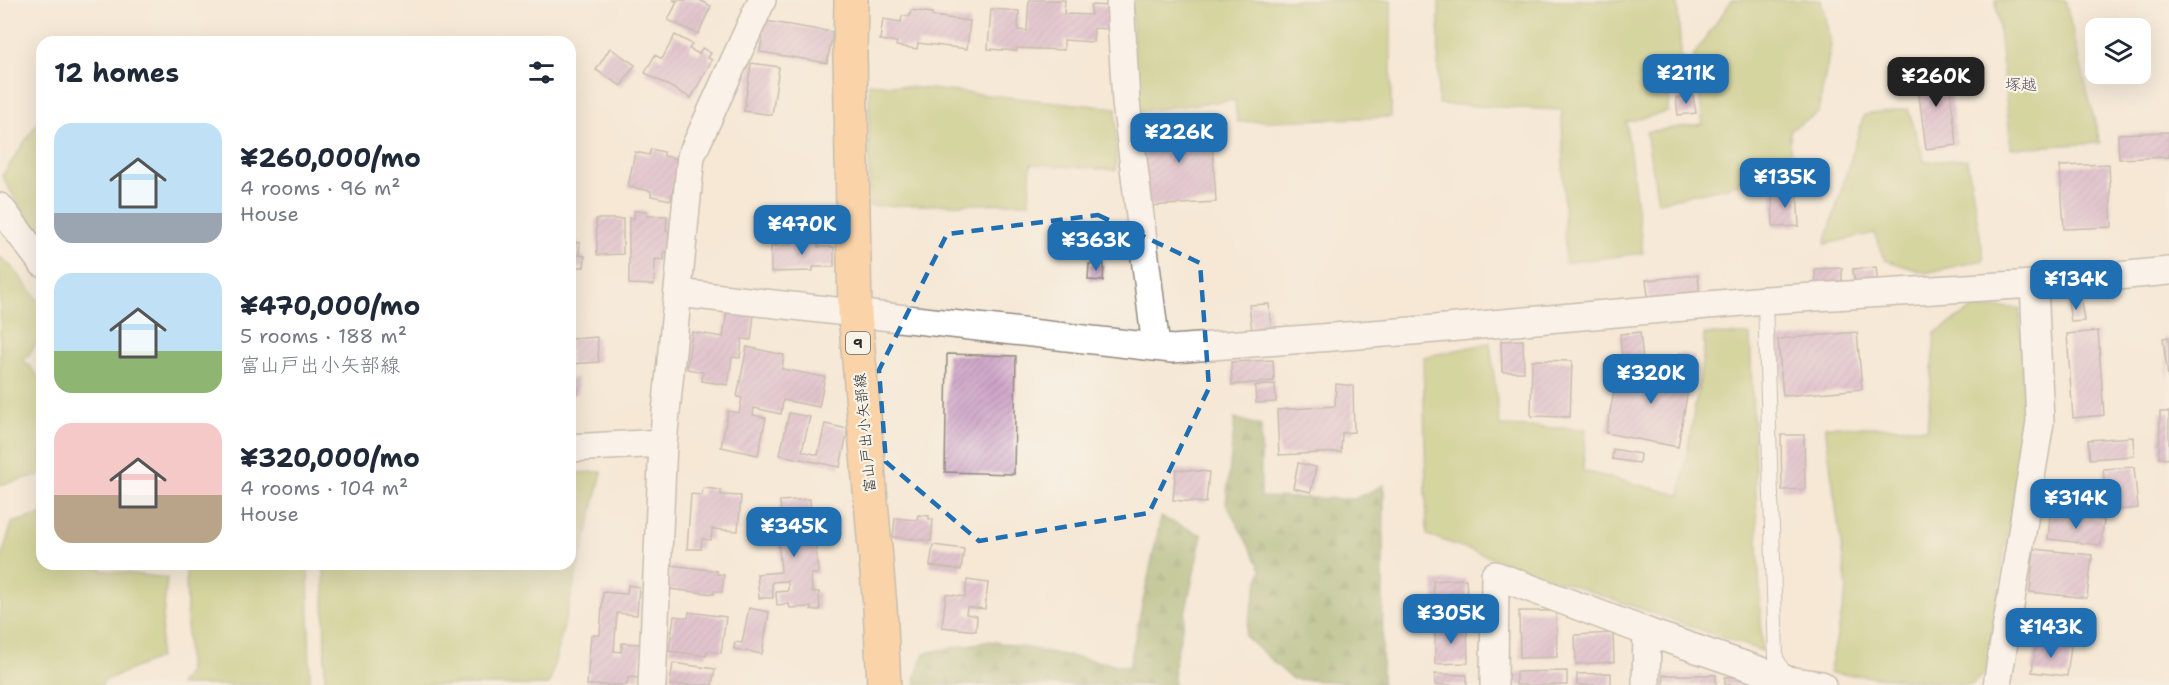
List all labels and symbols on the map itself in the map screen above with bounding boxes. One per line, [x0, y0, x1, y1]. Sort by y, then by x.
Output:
pin: ¥211K [1644, 54, 1728, 105]
pin: ¥260K [1894, 57, 1978, 108]
district label: 塚越 [2005, 74, 2037, 95]
pin: ¥226K [1137, 113, 1221, 164]
pin: ¥135K [1743, 158, 1827, 209]
pin: ¥470K [760, 205, 844, 256]
pin: ¥363K [1054, 221, 1138, 272]
pin: ¥134K [2034, 260, 2118, 311]
road number: 9 [846, 332, 870, 354]
pin: ¥320K [1609, 354, 1693, 405]
street label: 富山戸出小矢部線 [850, 372, 880, 494]
pin: ¥314K [2034, 479, 2118, 530]
pin: ¥345K [752, 507, 836, 558]
pin: ¥305K [1409, 594, 1493, 645]
pin: ¥143K [2009, 608, 2093, 659]

